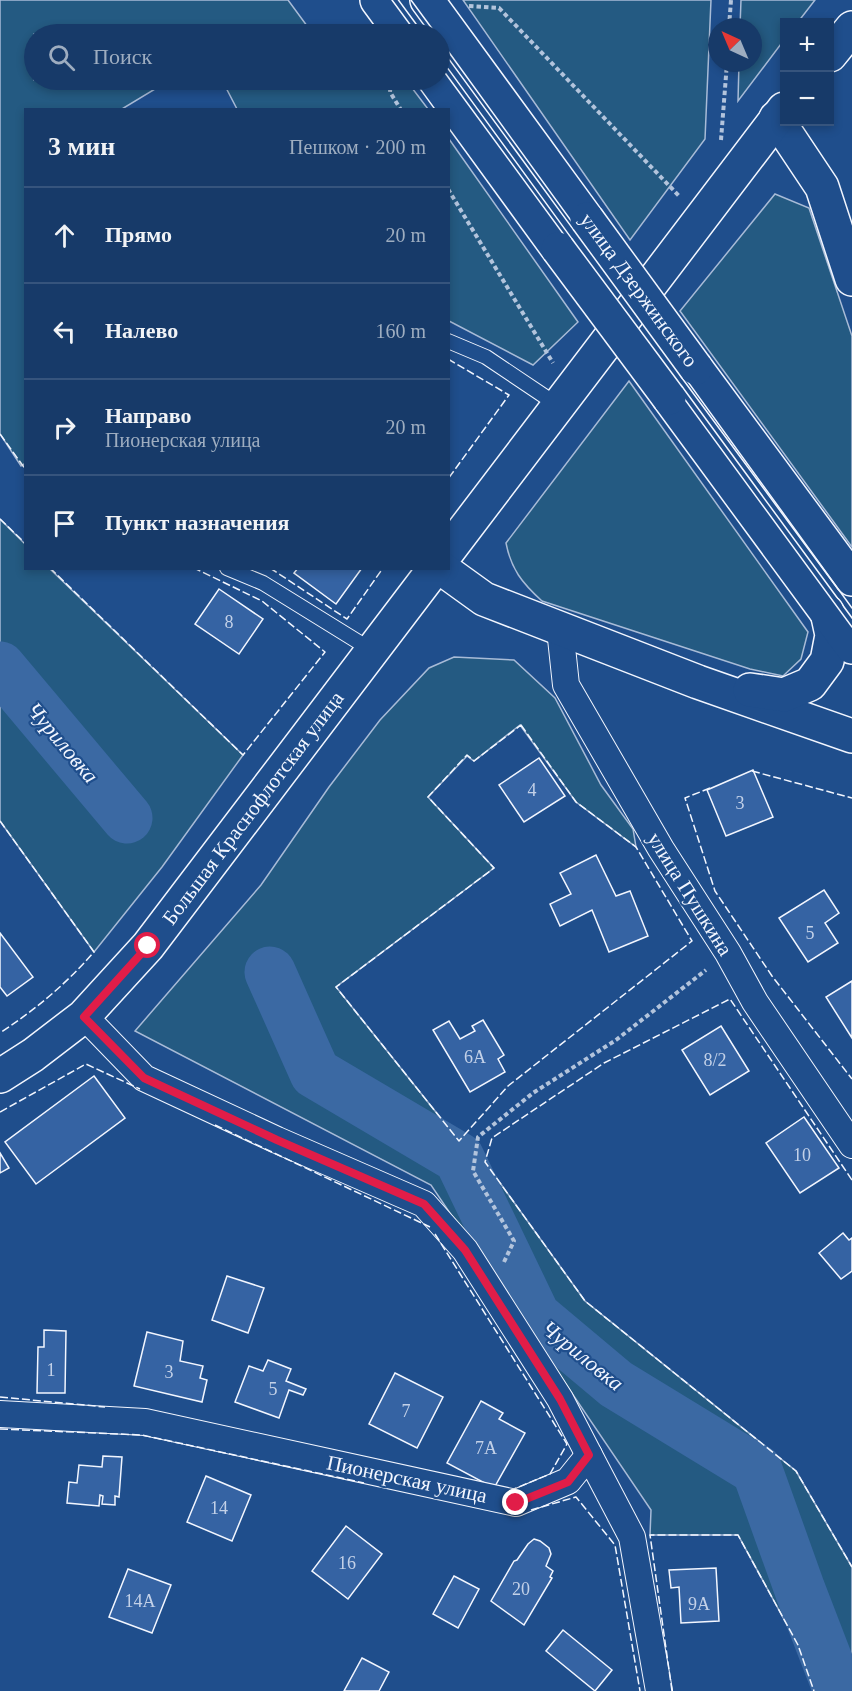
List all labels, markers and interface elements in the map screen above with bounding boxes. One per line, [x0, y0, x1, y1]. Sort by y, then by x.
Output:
north arrow [708, 18, 762, 72]
map controls [780, 18, 834, 126]
button: + [780, 18, 834, 72]
search box [24, 24, 450, 90]
icon: search [45, 41, 78, 74]
text: Поиск [93, 44, 152, 69]
button: − [780, 72, 834, 126]
text: 3 мин [48, 132, 115, 161]
text: Пешком · 200 m [289, 136, 426, 158]
street label: улица Дзержинского [575, 208, 703, 372]
icon: ahead [48, 219, 81, 252]
text: Прямо [105, 222, 172, 247]
text: 20 m [385, 224, 426, 246]
icon: left [48, 315, 81, 348]
text: Налево [105, 318, 178, 343]
text: 160 m [375, 320, 426, 342]
text: Направо [105, 403, 191, 428]
icon: right [48, 411, 81, 444]
text: 20 m [385, 416, 426, 438]
text: Пионерская улица [105, 429, 260, 451]
icon: arrive [48, 507, 81, 540]
text: Пункт назначения [105, 510, 290, 535]
house number: 8 [225, 612, 234, 632]
street label: Большая Краснофлотская улица [157, 686, 349, 929]
water label: Чуриловка [22, 697, 104, 788]
house number: 4 [528, 780, 537, 800]
house number: 3 [736, 793, 745, 813]
street label: улица Пушкина [642, 828, 738, 961]
house number: 5 [806, 923, 815, 943]
route start [134, 932, 160, 958]
house number: 6А [464, 1047, 486, 1067]
house number: 8/2 [703, 1050, 727, 1070]
house number: 10 [793, 1145, 811, 1165]
water label: Чуриловка [537, 1315, 629, 1396]
house number: 1 [47, 1360, 56, 1380]
house number: 3 [165, 1362, 174, 1382]
house number: 5 [269, 1379, 278, 1399]
house number: 7 [402, 1401, 411, 1421]
house number: 7А [475, 1438, 497, 1458]
street label: Пионерская улица [325, 1450, 490, 1508]
route end [502, 1489, 528, 1515]
house number: 14 [210, 1498, 228, 1518]
house number: 16 [338, 1553, 356, 1573]
house number: 20 [512, 1579, 530, 1599]
house number: 14А [125, 1591, 156, 1611]
house number: 9А [688, 1594, 710, 1614]

